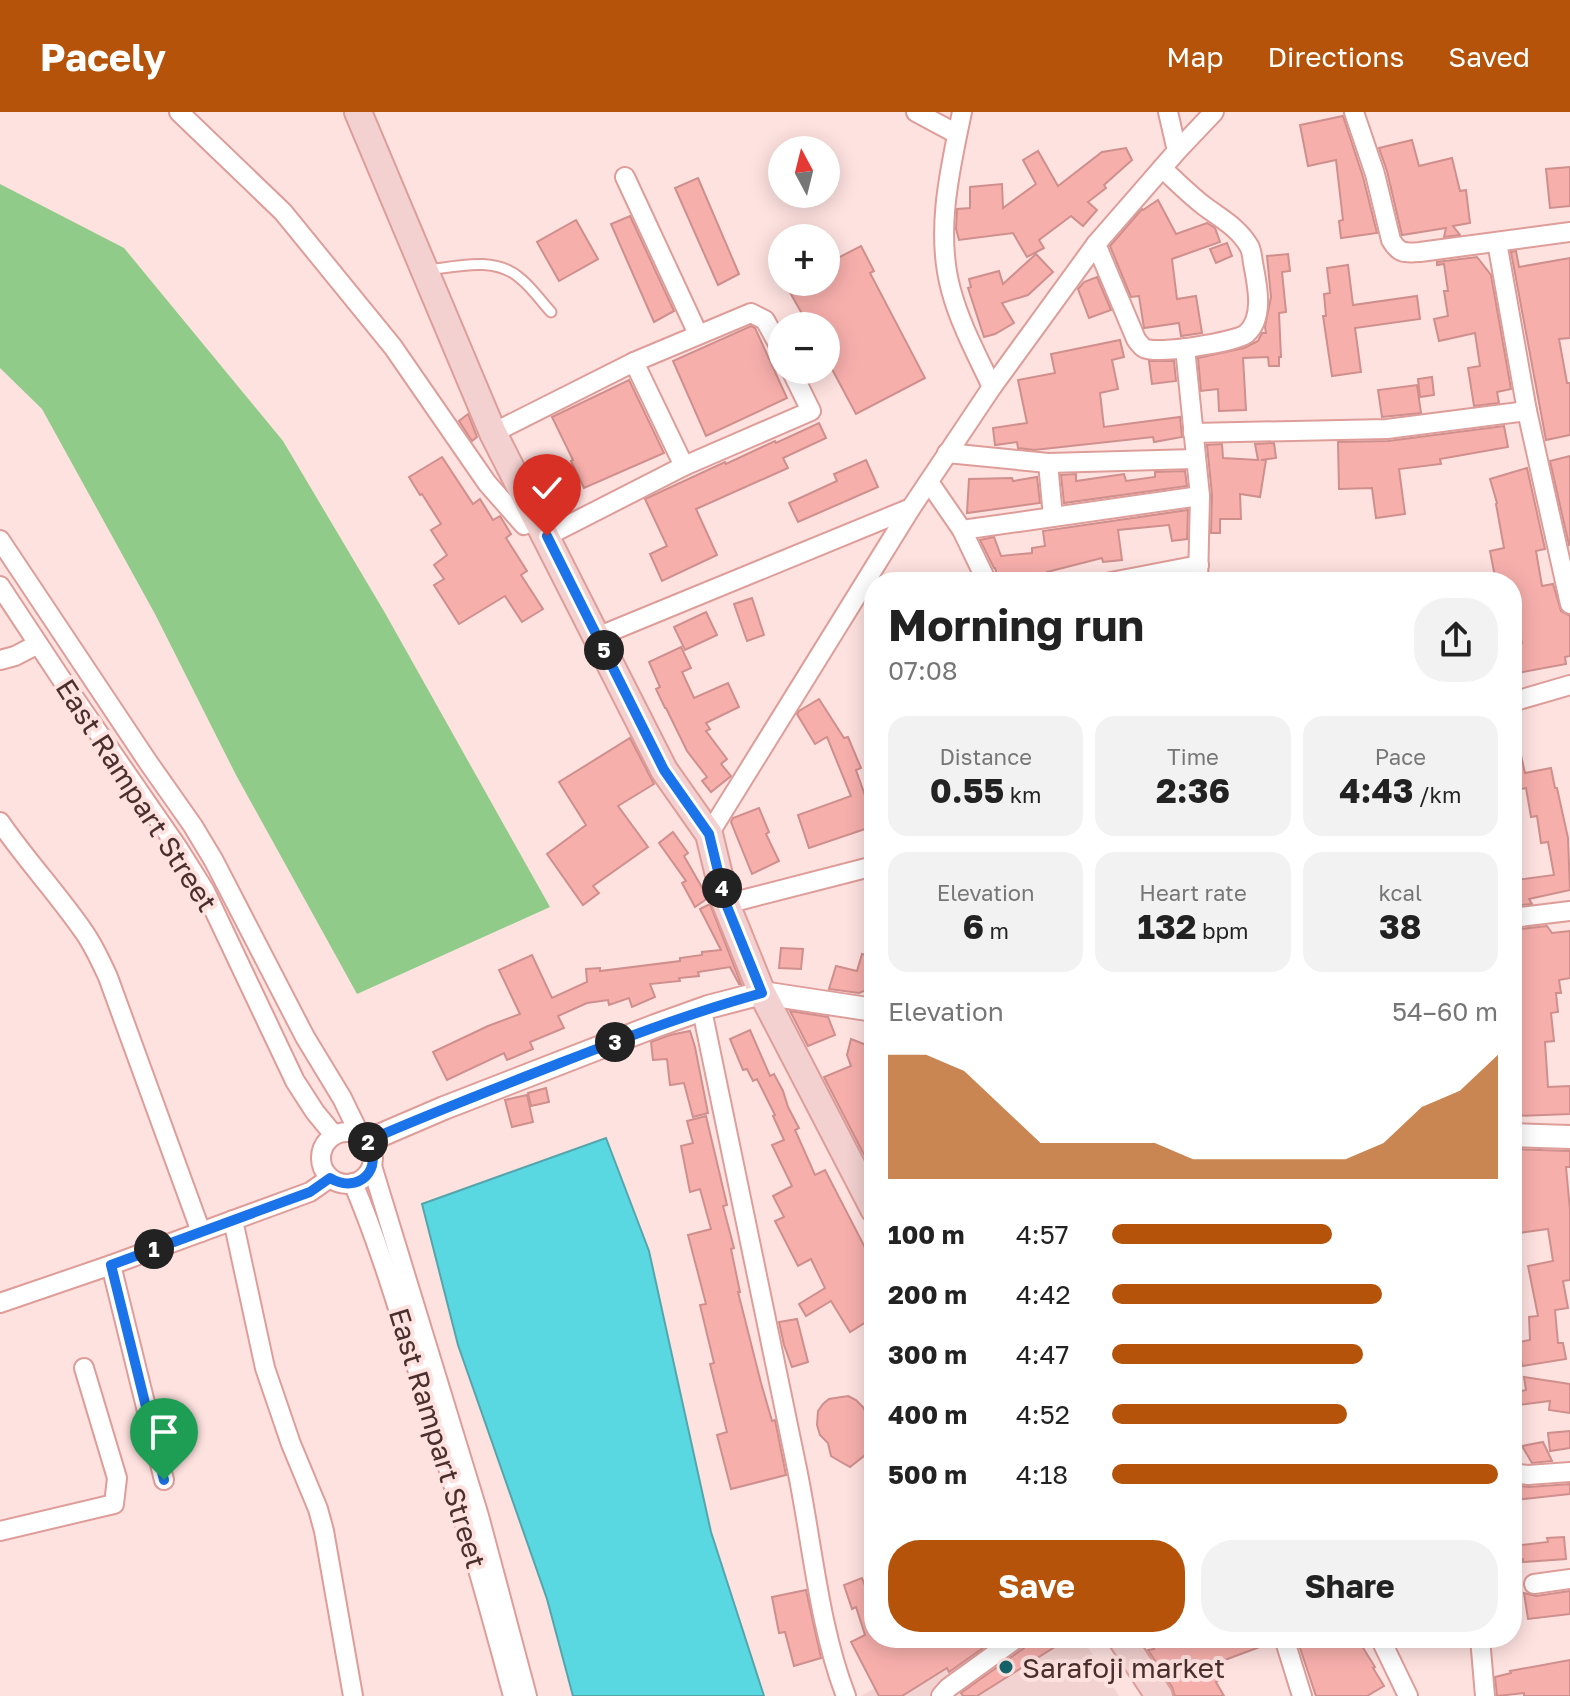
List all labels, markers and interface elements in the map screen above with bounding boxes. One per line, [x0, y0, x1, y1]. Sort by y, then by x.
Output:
text: Pacely [40, 34, 166, 79]
text: Map [1166, 40, 1223, 73]
text: Directions [1267, 40, 1404, 73]
text: Saved [1448, 40, 1530, 73]
north arrow [768, 136, 840, 208]
map controls [768, 136, 840, 384]
button: + [768, 224, 840, 296]
button: − [768, 312, 840, 384]
pin [513, 454, 581, 536]
icon: check [525, 466, 569, 510]
text: Morning run [888, 598, 1144, 651]
button: share [1414, 598, 1498, 682]
pin: 5 [584, 630, 624, 670]
text: 5 [597, 636, 611, 663]
text: 07:08 [888, 655, 958, 686]
street label: East Rampart Street [49, 673, 225, 917]
text: Distance [939, 743, 1032, 770]
text: Time [1167, 743, 1219, 770]
text: Pace [1375, 743, 1426, 770]
text: 0.55 [930, 770, 1004, 810]
text: 2:36 [1156, 770, 1230, 810]
text: 4:43 [1339, 770, 1413, 810]
text: km [1004, 781, 1042, 808]
text: /km [1413, 781, 1461, 808]
pin: 4 [702, 868, 742, 908]
text: 4 [715, 874, 729, 901]
text: Elevation [937, 879, 1035, 906]
text: Heart rate [1139, 879, 1247, 906]
text: kcal [1379, 879, 1422, 906]
text: 6 [962, 906, 984, 946]
text: 132 [1137, 906, 1196, 946]
text: 38 [1379, 906, 1422, 946]
text: m [984, 917, 1009, 944]
text: bpm [1196, 917, 1249, 944]
text: Elevation [888, 996, 1004, 1027]
text: 54–60 m [1392, 996, 1498, 1027]
pin: 3 [595, 1022, 635, 1062]
text: 3 [608, 1028, 622, 1055]
pin: 2 [348, 1122, 388, 1162]
text: 2 [361, 1128, 375, 1155]
text: 100 m [888, 1219, 964, 1250]
text: 4:57 [1016, 1219, 1069, 1250]
pin: 1 [134, 1229, 174, 1269]
text: 1 [148, 1235, 160, 1262]
text: 200 m [888, 1279, 967, 1310]
text: 4:42 [1016, 1279, 1071, 1310]
street label: East Rampart Street [383, 1304, 493, 1572]
text: 300 m [888, 1339, 967, 1370]
text: 4:47 [1016, 1339, 1069, 1370]
pin [130, 1398, 198, 1480]
text: 400 m [888, 1399, 967, 1430]
text: 4:52 [1016, 1399, 1070, 1430]
icon: arrive [142, 1410, 186, 1454]
text: 500 m [888, 1459, 967, 1490]
text: 4:18 [1016, 1459, 1068, 1490]
button: Save [888, 1540, 1185, 1632]
button: Share [1201, 1540, 1498, 1632]
place label: Sarafoji market [1022, 1651, 1225, 1684]
marker: Sarafoji market [997, 1658, 1015, 1676]

